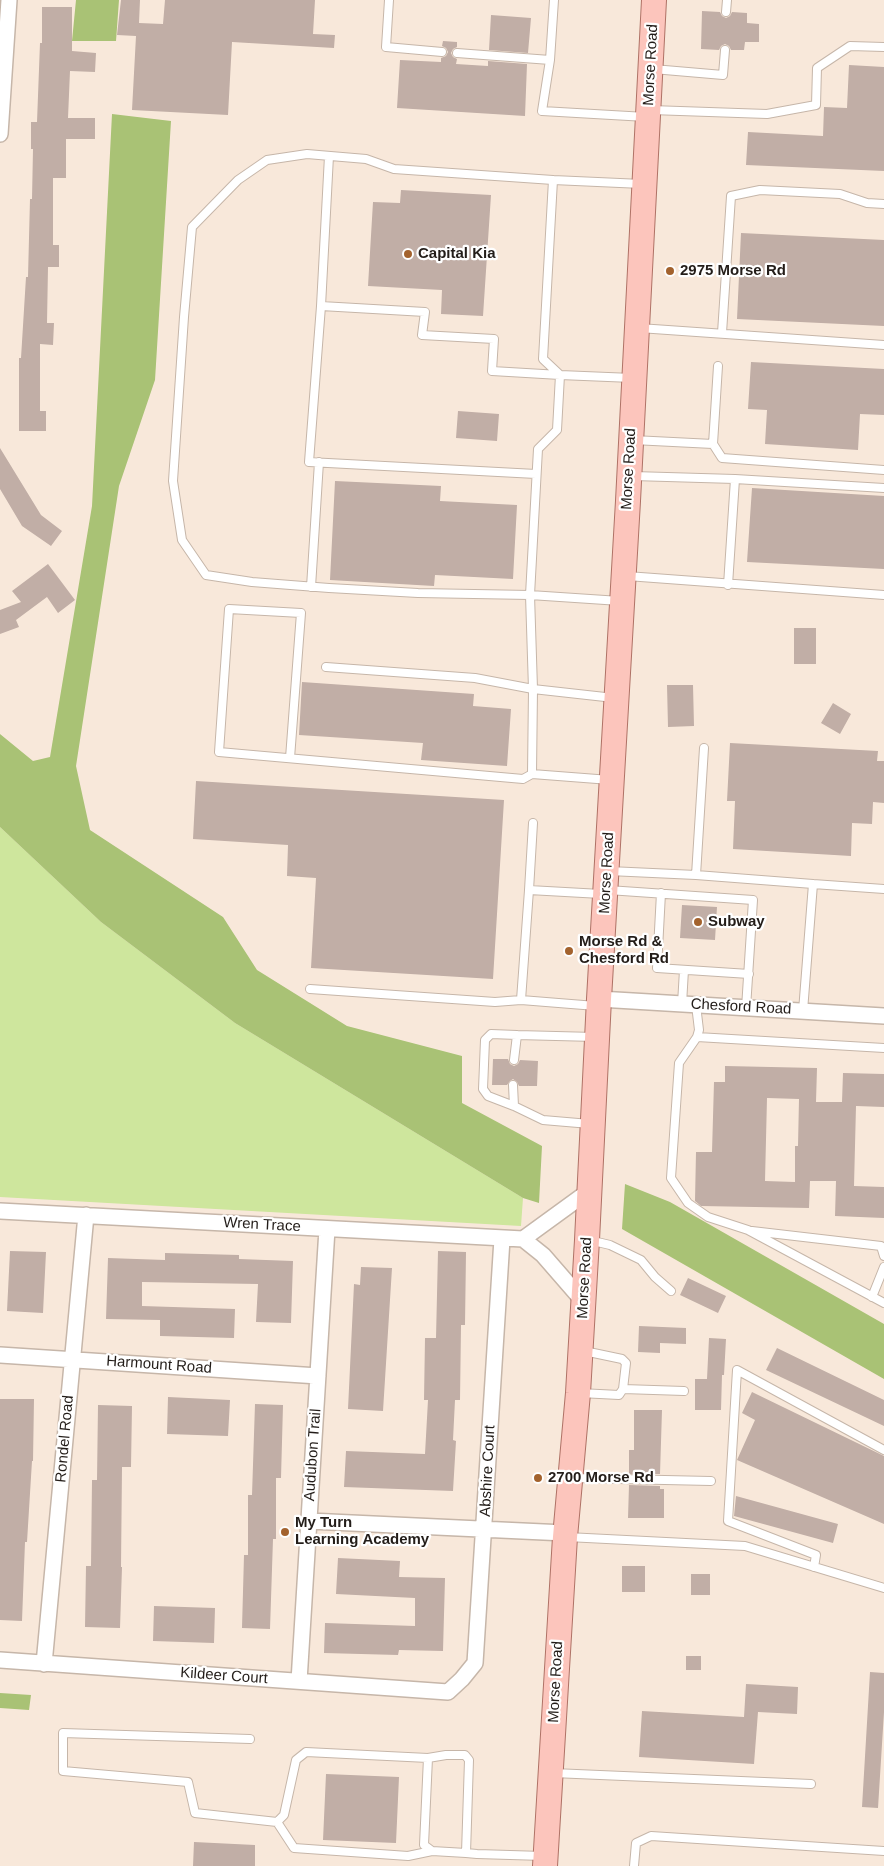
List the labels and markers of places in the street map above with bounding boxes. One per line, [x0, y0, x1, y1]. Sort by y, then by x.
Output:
place label: Capital Kia [418, 245, 496, 263]
marker: Capital Kia [402, 248, 414, 260]
place label: 2975 Morse Rd [680, 262, 786, 280]
marker: 2975 Morse Rd [664, 265, 676, 277]
place label: Subway [708, 913, 765, 931]
marker: Subway [692, 916, 704, 928]
place label: Morse Rd & Chesford Rd [579, 933, 669, 968]
marker: Morse Rd & Chesford Rd [563, 945, 575, 957]
place label: 2700 Morse Rd [548, 1469, 654, 1487]
marker: 2700 Morse Rd [532, 1472, 544, 1484]
place label: My Turn Learning Academy [295, 1514, 429, 1549]
marker: My Turn Learning Academy [279, 1526, 291, 1538]

